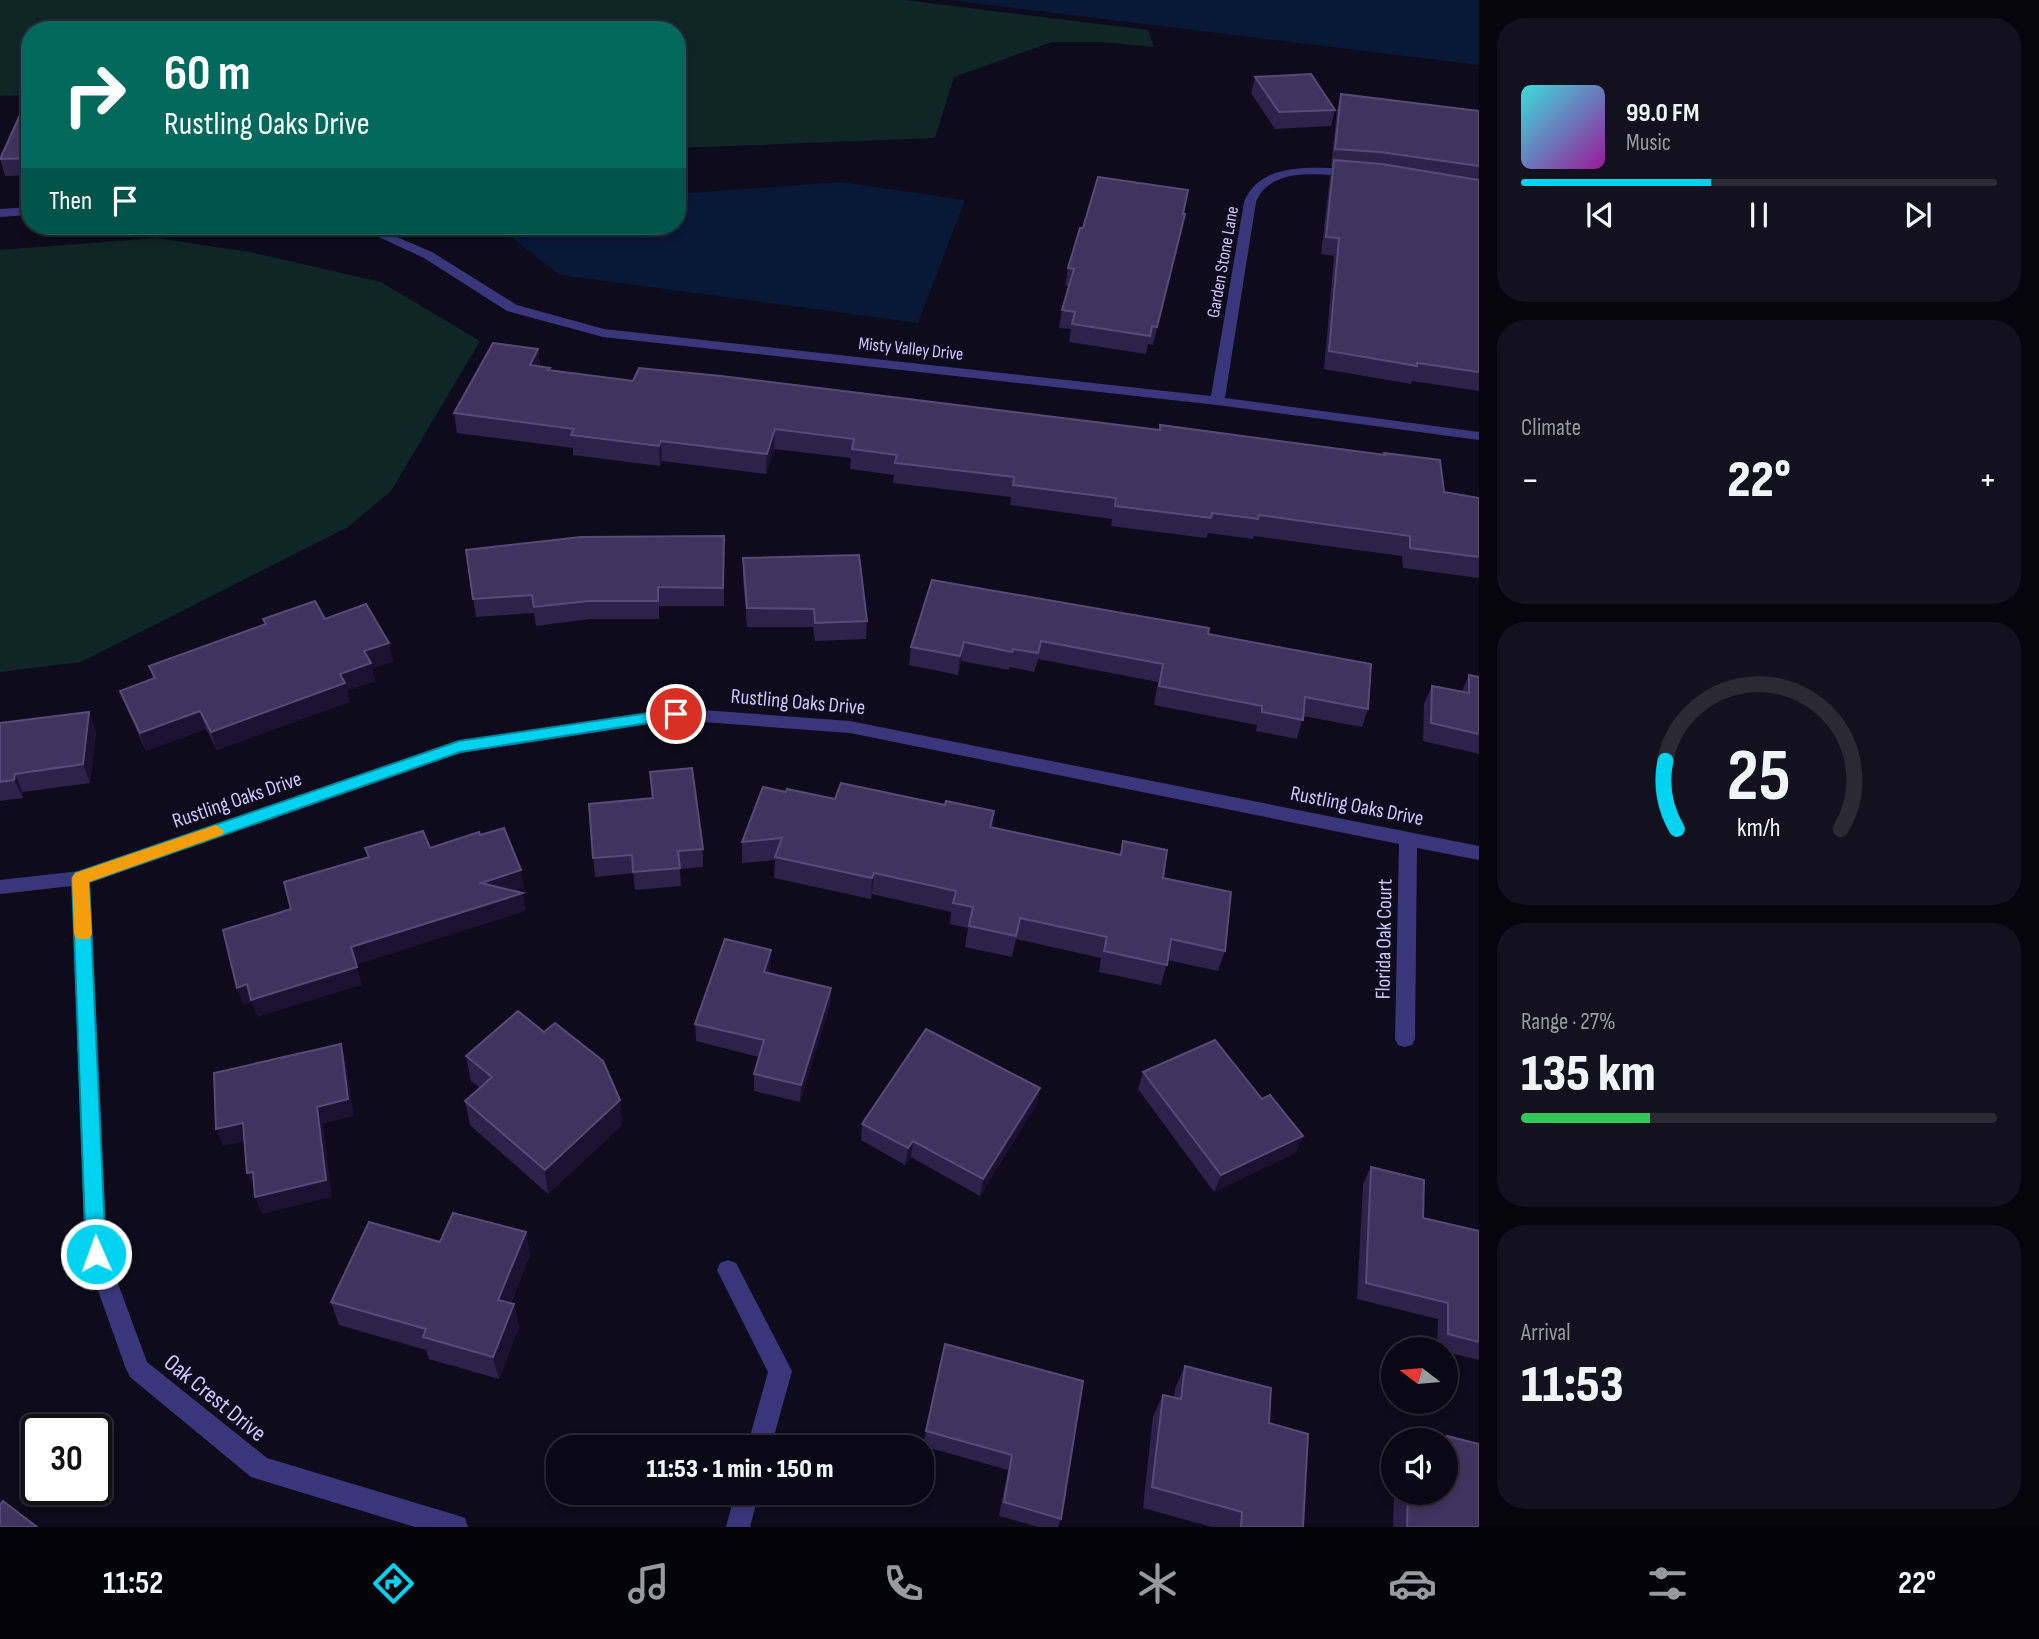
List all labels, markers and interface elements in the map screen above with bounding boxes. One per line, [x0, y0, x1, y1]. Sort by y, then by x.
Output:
text: 60 m [164, 45, 251, 104]
icon: right [49, 49, 140, 140]
text: 99.0 FM [1626, 98, 1699, 129]
text: Rustling Oaks Drive [164, 105, 370, 144]
text: Music [1626, 129, 1671, 157]
icon: arrive [106, 182, 144, 220]
text: Then [49, 186, 92, 217]
icon: previous [1581, 196, 1619, 234]
icon: pause [1740, 196, 1778, 234]
icon: next [1899, 196, 1937, 234]
street label: Garden Stone Lane [1203, 205, 1243, 319]
street label: Misty Valley Drive [858, 333, 964, 365]
text: Climate [1521, 414, 1581, 442]
text: 22° [1727, 449, 1791, 512]
text: − [1521, 458, 1540, 503]
text: + [1978, 458, 1997, 503]
pin [646, 684, 706, 744]
street label: Rustling Oaks Drive [730, 684, 866, 720]
icon: arrive [657, 695, 695, 733]
text: 25 [1727, 734, 1791, 822]
street label: Rustling Oaks Drive [169, 766, 305, 834]
street label: Rustling Oaks Drive [1288, 781, 1426, 831]
text: km/h [1737, 813, 1781, 844]
street label: Florida Oak Court [1370, 879, 1398, 999]
text: Range · 27% [1521, 1008, 1616, 1036]
text: 135 km [1521, 1043, 1656, 1106]
position arrow [59, 1217, 133, 1291]
text: Arrival [1521, 1319, 1570, 1347]
north arrow [1381, 1337, 1458, 1414]
map controls [1381, 1337, 1458, 1505]
street label: Oak Crest Drive [158, 1348, 272, 1448]
text: 11:53 [1521, 1354, 1624, 1417]
speed limit sign: 30 [21, 1414, 112, 1505]
button: sound [1381, 1428, 1458, 1505]
text: 11:53 · 1 min · 150 m [647, 1454, 833, 1485]
icon: directions [369, 1559, 418, 1608]
icon: music [624, 1559, 673, 1608]
icon: phone [879, 1559, 928, 1608]
icon: climate [1133, 1559, 1182, 1608]
icon: car [1388, 1559, 1437, 1608]
icon: filters [1643, 1559, 1692, 1608]
text: 11:52 [103, 1564, 163, 1603]
text: 22° [1898, 1564, 1936, 1603]

